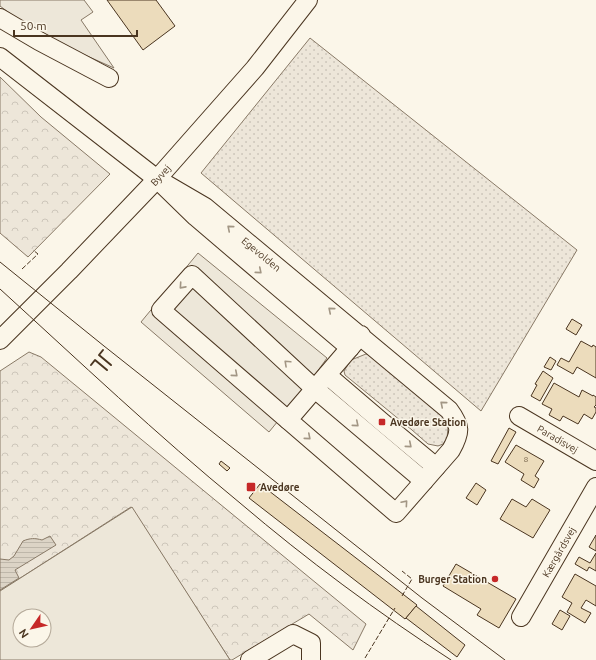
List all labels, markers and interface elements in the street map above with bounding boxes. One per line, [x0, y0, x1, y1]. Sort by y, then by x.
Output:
scale bar [14, 12, 137, 38]
text: 50 m [20, 19, 47, 32]
street label: Byvej [148, 162, 173, 188]
one-way arrow [228, 225, 235, 232]
street label: Egevolden [240, 235, 283, 273]
one-way arrow [254, 266, 262, 273]
one-way arrow [180, 281, 187, 288]
one-way arrow [328, 308, 335, 315]
one-way arrow [284, 360, 292, 368]
one-way arrow [230, 369, 237, 376]
one-way arrow [440, 402, 447, 409]
marker: Avedøre Station [377, 417, 387, 427]
place label: Avedøre Station [390, 417, 466, 428]
one-way arrow [351, 419, 359, 426]
street label: Paradisvej [535, 422, 580, 455]
one-way arrow [303, 433, 311, 440]
one-way arrow [404, 440, 411, 447]
house number: 8 [524, 455, 529, 464]
marker: Avedøre [245, 481, 257, 493]
place label: Avedøre [260, 482, 300, 493]
one-way arrow [401, 500, 408, 507]
street label: Kærgårdsvej [540, 525, 577, 579]
place label: Burger Station [418, 574, 487, 585]
marker: Burger Station [490, 574, 500, 584]
north arrow [12, 608, 52, 648]
text: N [16, 627, 31, 640]

